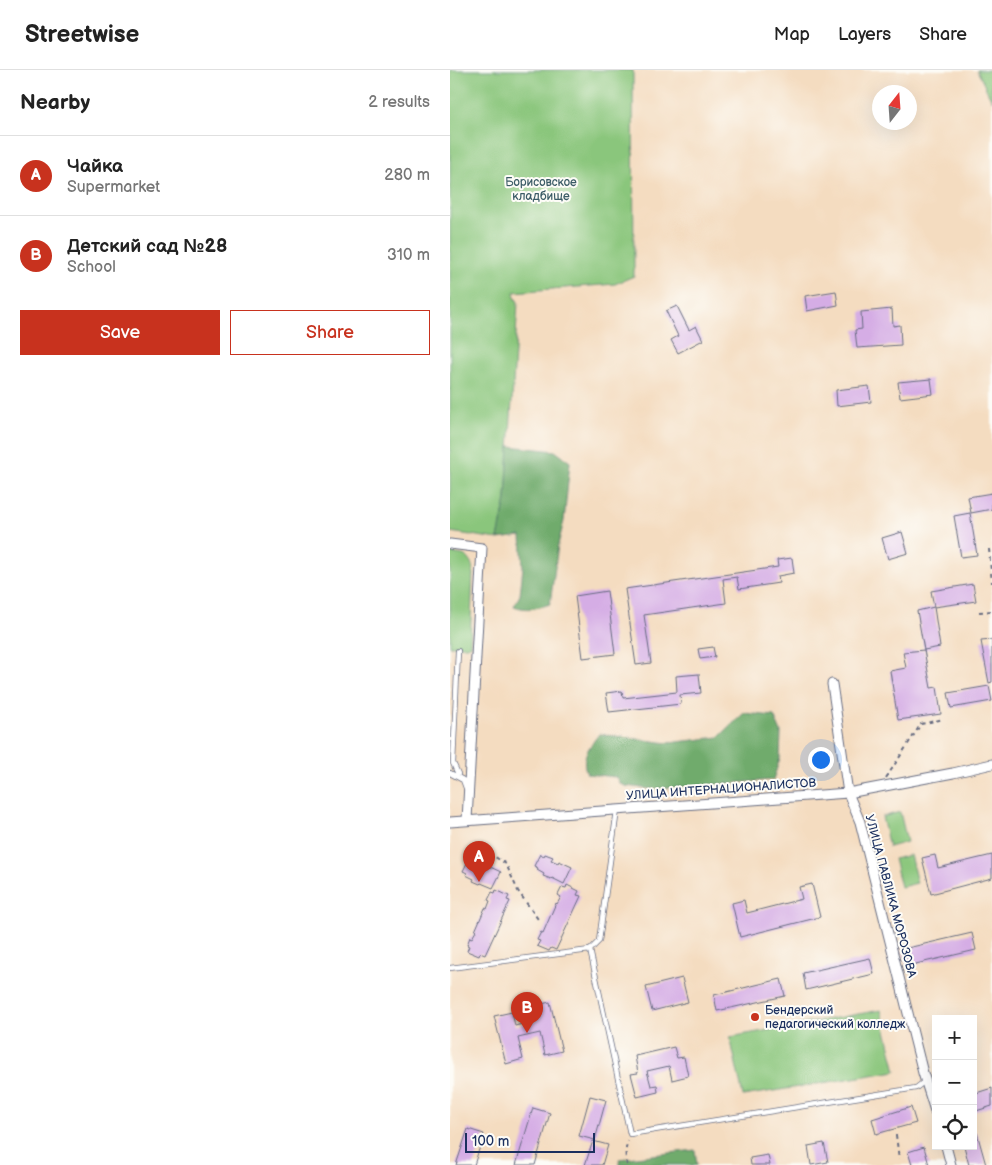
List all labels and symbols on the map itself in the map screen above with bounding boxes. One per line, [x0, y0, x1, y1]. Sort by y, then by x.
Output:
north arrow [872, 85, 917, 130]
park label: Борисовское кладбище [505, 175, 577, 204]
your location [808, 747, 834, 773]
street label: УЛИЦА ИНТЕРНАЦИОНАЛИСТОВ [626, 775, 817, 804]
street label: УЛИЦА ПАВЛИКА МОРОЗОВА [862, 813, 920, 980]
pin: A [463, 841, 495, 882]
pin: B [511, 992, 543, 1033]
place label: Бендерский педагогический колледж [765, 1003, 906, 1032]
marker: Бендерский педагогический колледж [749, 1011, 761, 1023]
scale bar [465, 1130, 595, 1153]

